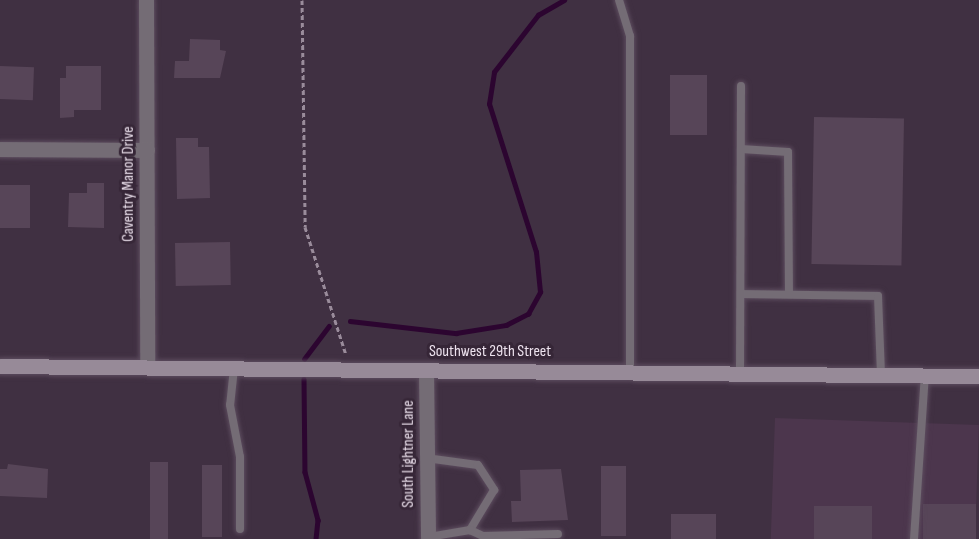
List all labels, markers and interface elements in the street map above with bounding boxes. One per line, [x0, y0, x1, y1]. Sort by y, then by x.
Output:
street label: Caventry Manor Drive [119, 126, 139, 242]
street label: Southwest 29th Street [429, 342, 551, 362]
street label: South Lightner Lane [399, 400, 419, 508]

